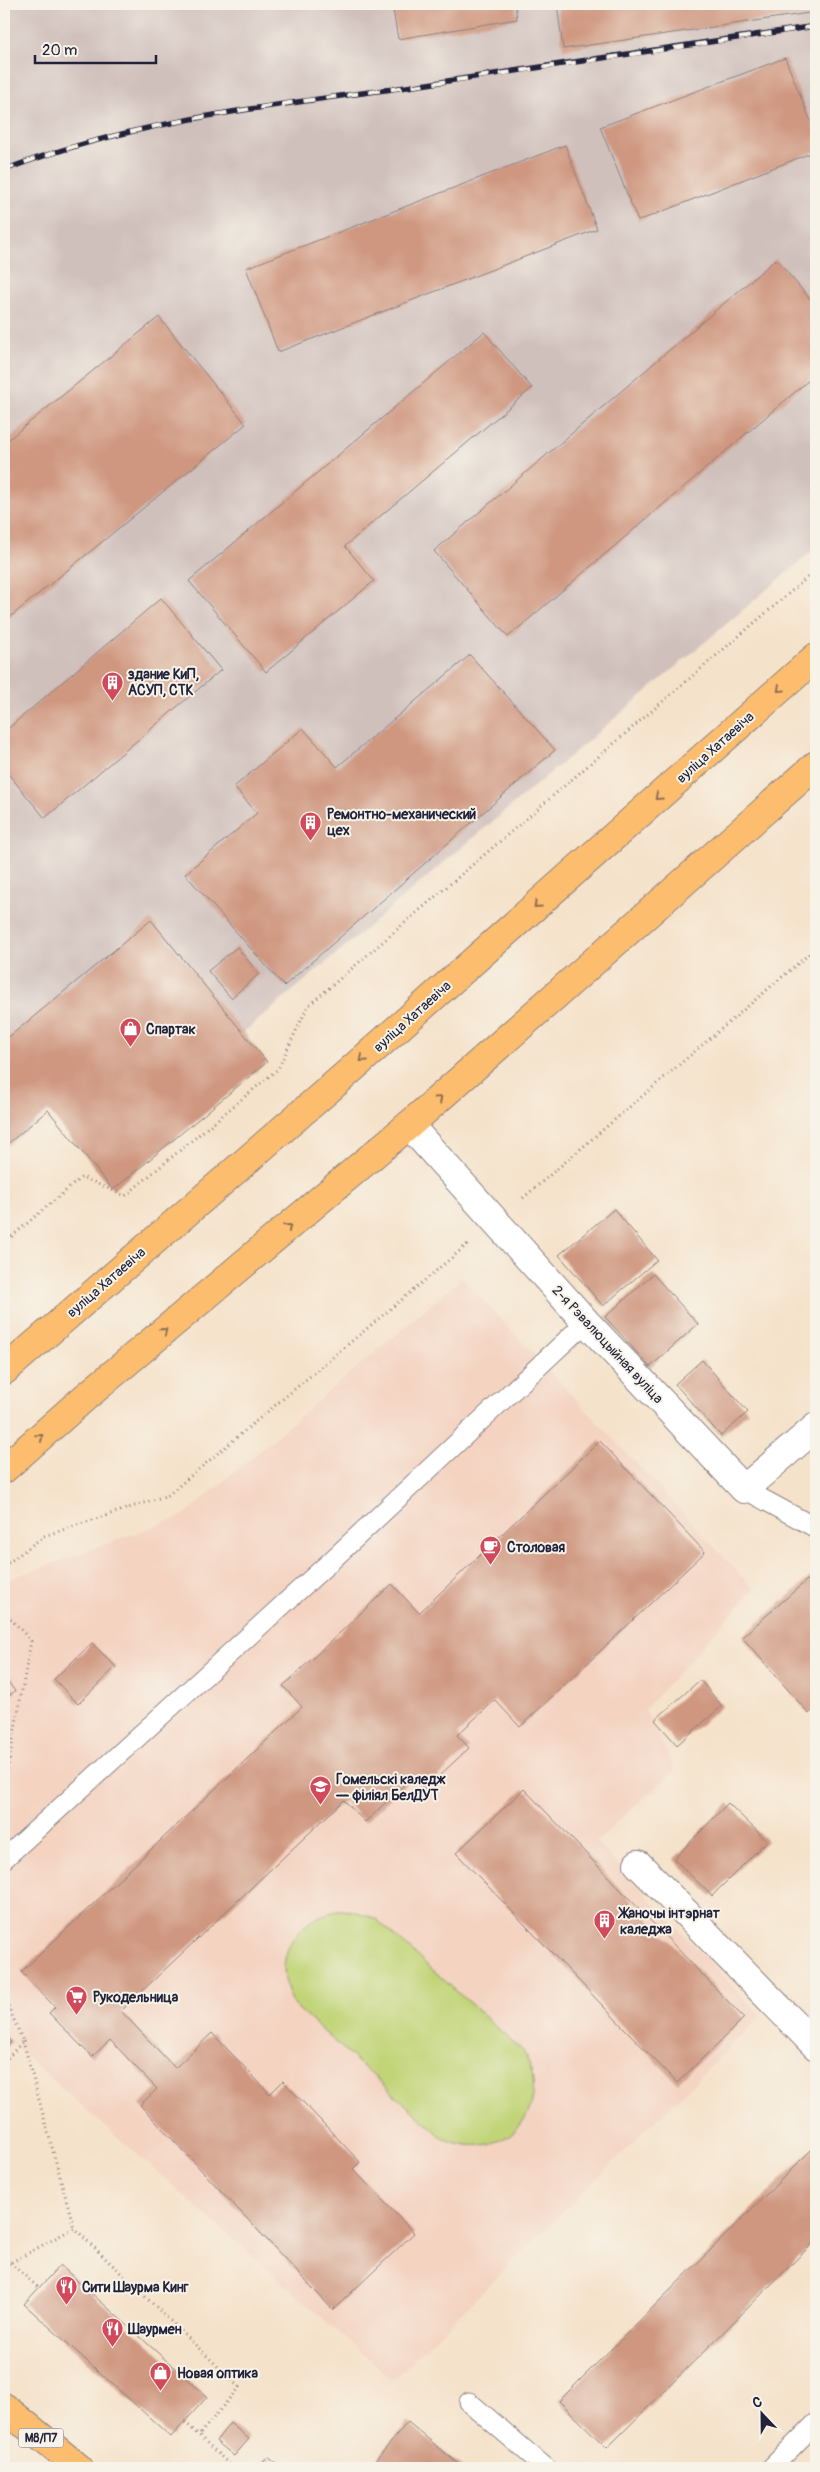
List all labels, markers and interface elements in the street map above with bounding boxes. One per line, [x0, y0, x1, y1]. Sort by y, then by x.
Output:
scale bar [35, 32, 156, 64]
text: 20 m [42, 41, 77, 60]
place label: здание КиП, АСУП, СТК [128, 666, 199, 699]
building icon: здание КиП, АСУП, СТК [100, 670, 124, 701]
one-way arrow [776, 683, 785, 692]
street label: вуліца Хатаевіча [673, 708, 758, 787]
one-way arrow [655, 791, 664, 800]
place label: Ремонтно-механический цех [327, 806, 476, 839]
building icon: Ремонтно-механический цех [299, 810, 323, 841]
one-way arrow [533, 899, 542, 908]
street label: вуліца Хатаевіча [370, 977, 455, 1056]
shop icon: Спартак [118, 1017, 142, 1048]
place label: Спартак [146, 1021, 196, 1038]
one-way arrow [359, 1053, 368, 1062]
one-way arrow [433, 1096, 442, 1105]
one-way arrow [283, 1223, 292, 1232]
street label: вуліца Хатаевіча [64, 1244, 149, 1321]
street label: 2-я Рэвалюцыйная вуліца [548, 1282, 667, 1407]
one-way arrow [158, 1329, 167, 1337]
one-way arrow [35, 1434, 44, 1443]
cafe icon: Столовая [479, 1535, 503, 1566]
place label: Столовая [507, 1539, 565, 1556]
place label: Гомельскі каледж — філіял БелДУТ [335, 1771, 446, 1804]
school or university icon: Гомельскі каледж — філіял БелДУТ [308, 1775, 332, 1806]
place label: Жаночы інтэрнат каледжа [617, 1905, 721, 1938]
building icon: Жаночы інтэрнат каледжа [592, 1909, 616, 1940]
supermarket icon: Рукодельница [65, 1985, 89, 2016]
place label: Рукодельница [93, 1989, 179, 2006]
restaurant icon: Сити Шаурма Кинг [54, 2275, 78, 2306]
place label: Сити Шаурма Кинг [82, 2279, 189, 2296]
restaurant icon: Шаурмен [100, 2317, 124, 2348]
place label: Шаурмен [127, 2321, 182, 2338]
shop icon: Новая оптика [149, 2361, 173, 2392]
place label: Новая оптика [177, 2365, 259, 2382]
north arrow [738, 2390, 788, 2440]
text: С [750, 2393, 765, 2412]
road number: М8/П7 [18, 2428, 64, 2448]

